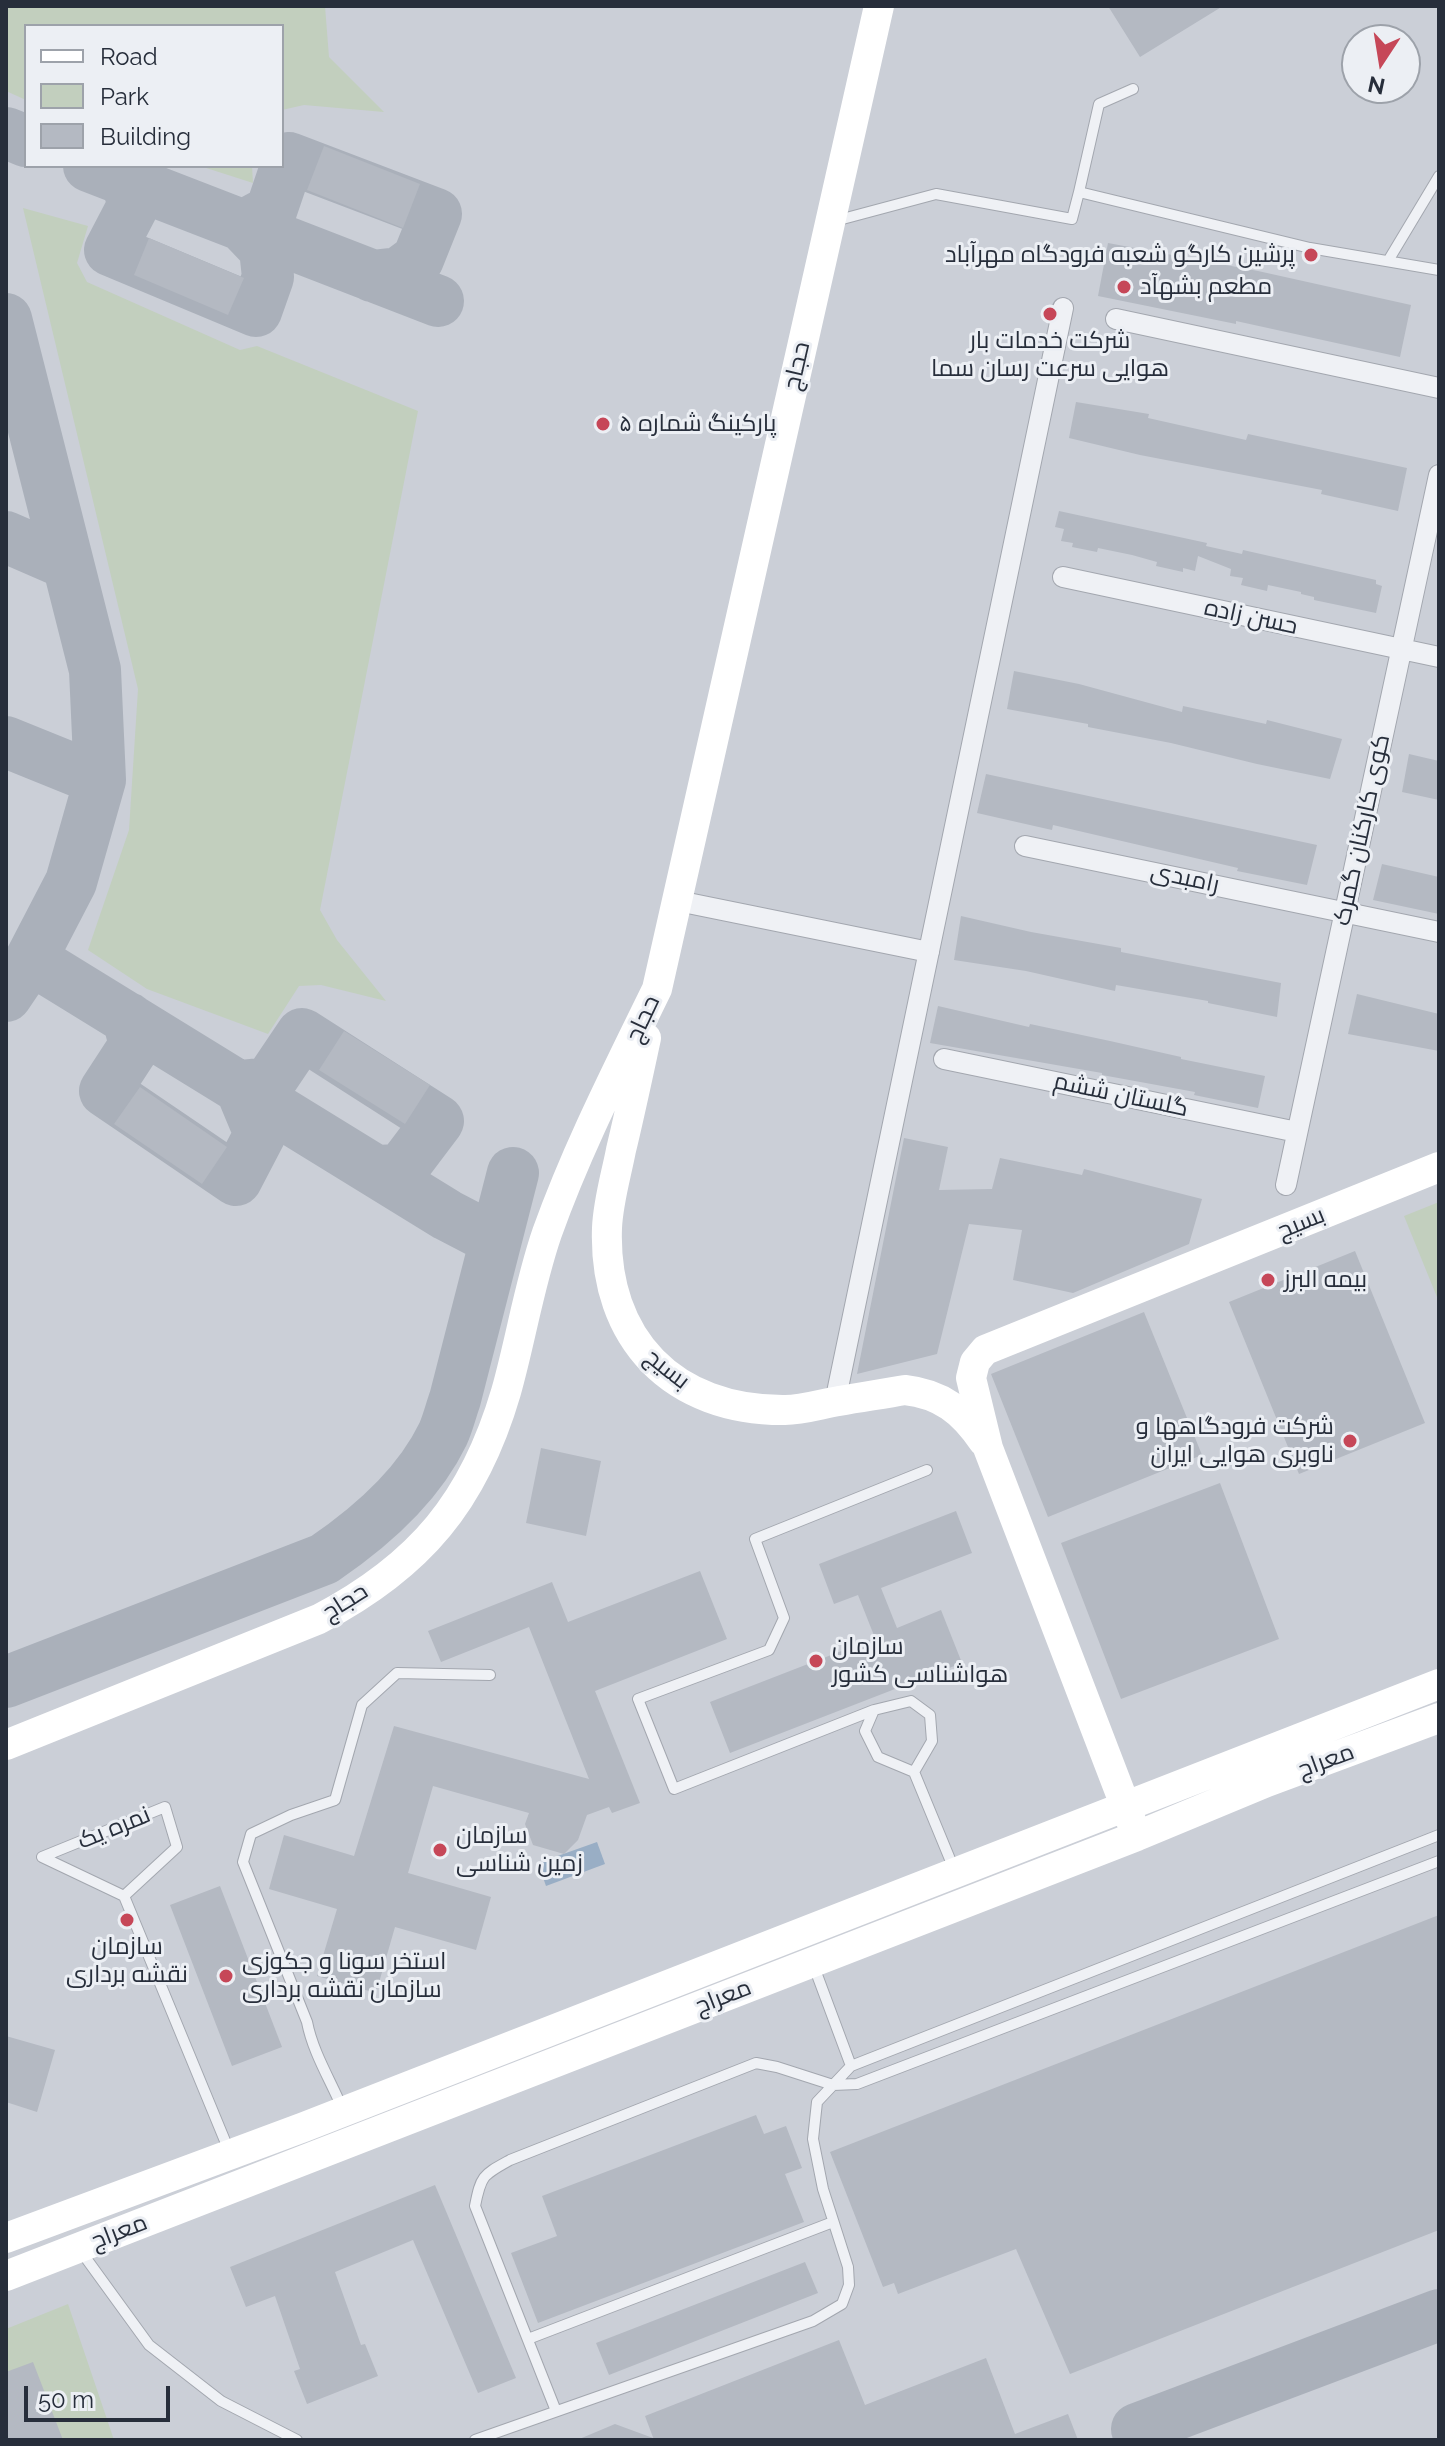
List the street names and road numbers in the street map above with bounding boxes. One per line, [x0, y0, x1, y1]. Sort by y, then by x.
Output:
street label: حجاج [777, 339, 817, 393]
street label: حسن زاده [1202, 593, 1300, 641]
street label: کوی کارکنان گمرک [1328, 732, 1396, 928]
street label: رامبدی [1148, 857, 1222, 899]
street label: حجاج [620, 991, 666, 1047]
street label: گلستان ششم [1051, 1067, 1191, 1123]
street label: بسیج [1273, 1200, 1329, 1246]
street label: بسیج [639, 1343, 695, 1395]
street label: حجاج [317, 1577, 373, 1627]
street label: معراج [1294, 1738, 1358, 1784]
street label: نمره یک [73, 1800, 155, 1856]
street label: معراج [691, 1973, 755, 2021]
street label: معراج [87, 2208, 151, 2256]

